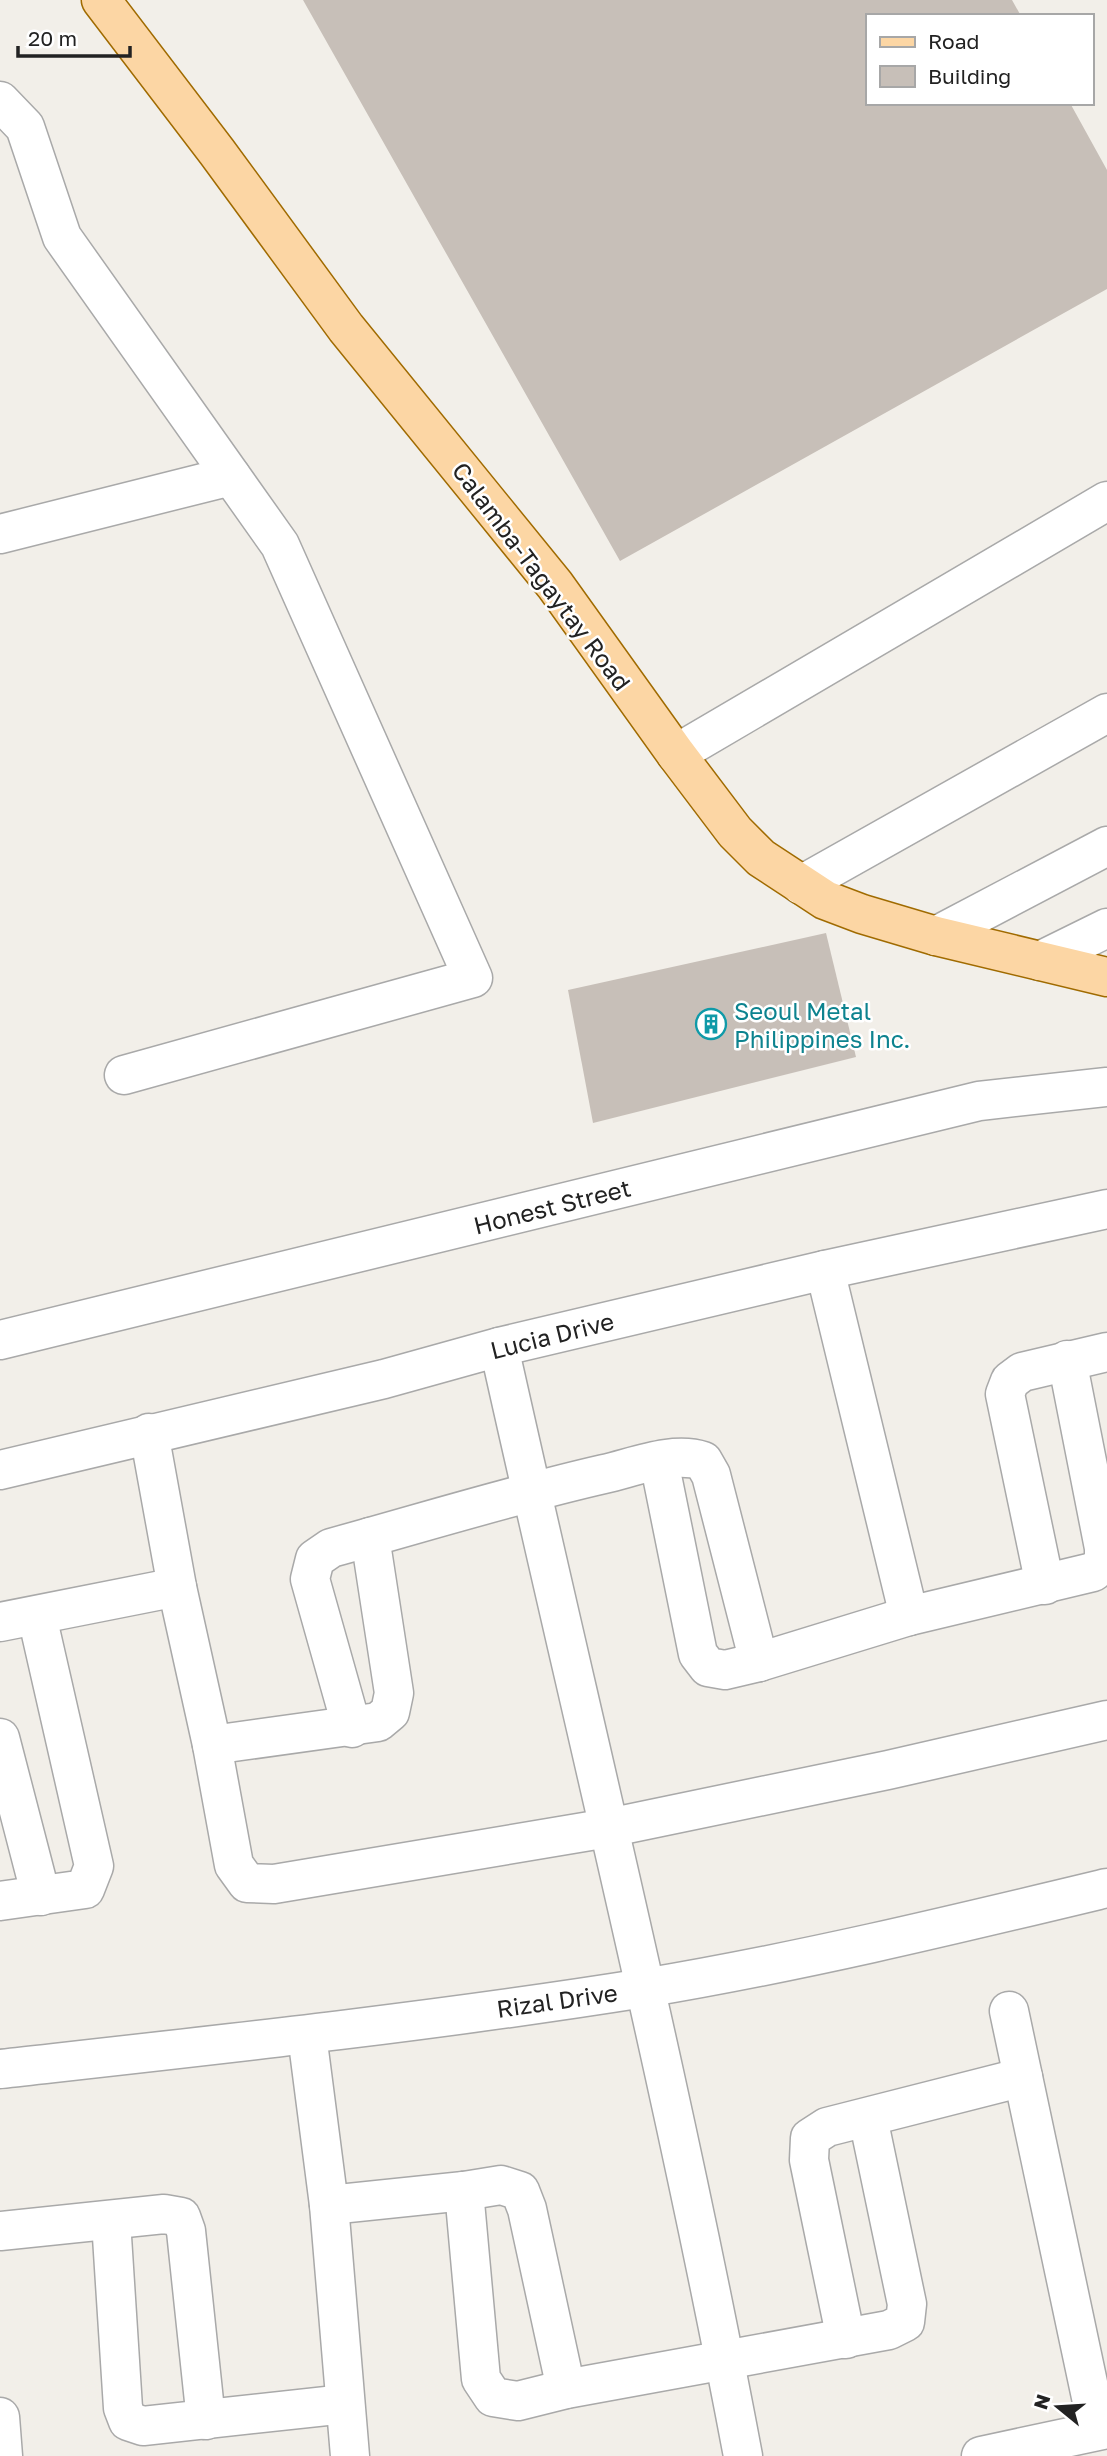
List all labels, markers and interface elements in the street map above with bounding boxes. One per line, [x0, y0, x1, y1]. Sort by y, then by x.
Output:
scale bar [18, 14, 130, 58]
legend [866, 14, 1093, 105]
text: 20 m [28, 25, 77, 51]
text: Road [928, 28, 979, 54]
text: Building [928, 63, 1011, 89]
street label: Calamba-Tagaytay Road [447, 456, 637, 696]
place label: Seoul Metal Philippines Inc. [734, 996, 910, 1053]
building icon: Seoul Metal Philippines Inc. [694, 1007, 728, 1041]
street label: Honest Street [471, 1172, 633, 1240]
street label: Lucia Drive [487, 1306, 617, 1364]
street label: Rizal Drive [495, 1977, 619, 2023]
north arrow [1023, 2372, 1093, 2442]
text: N [1028, 2391, 1055, 2412]

